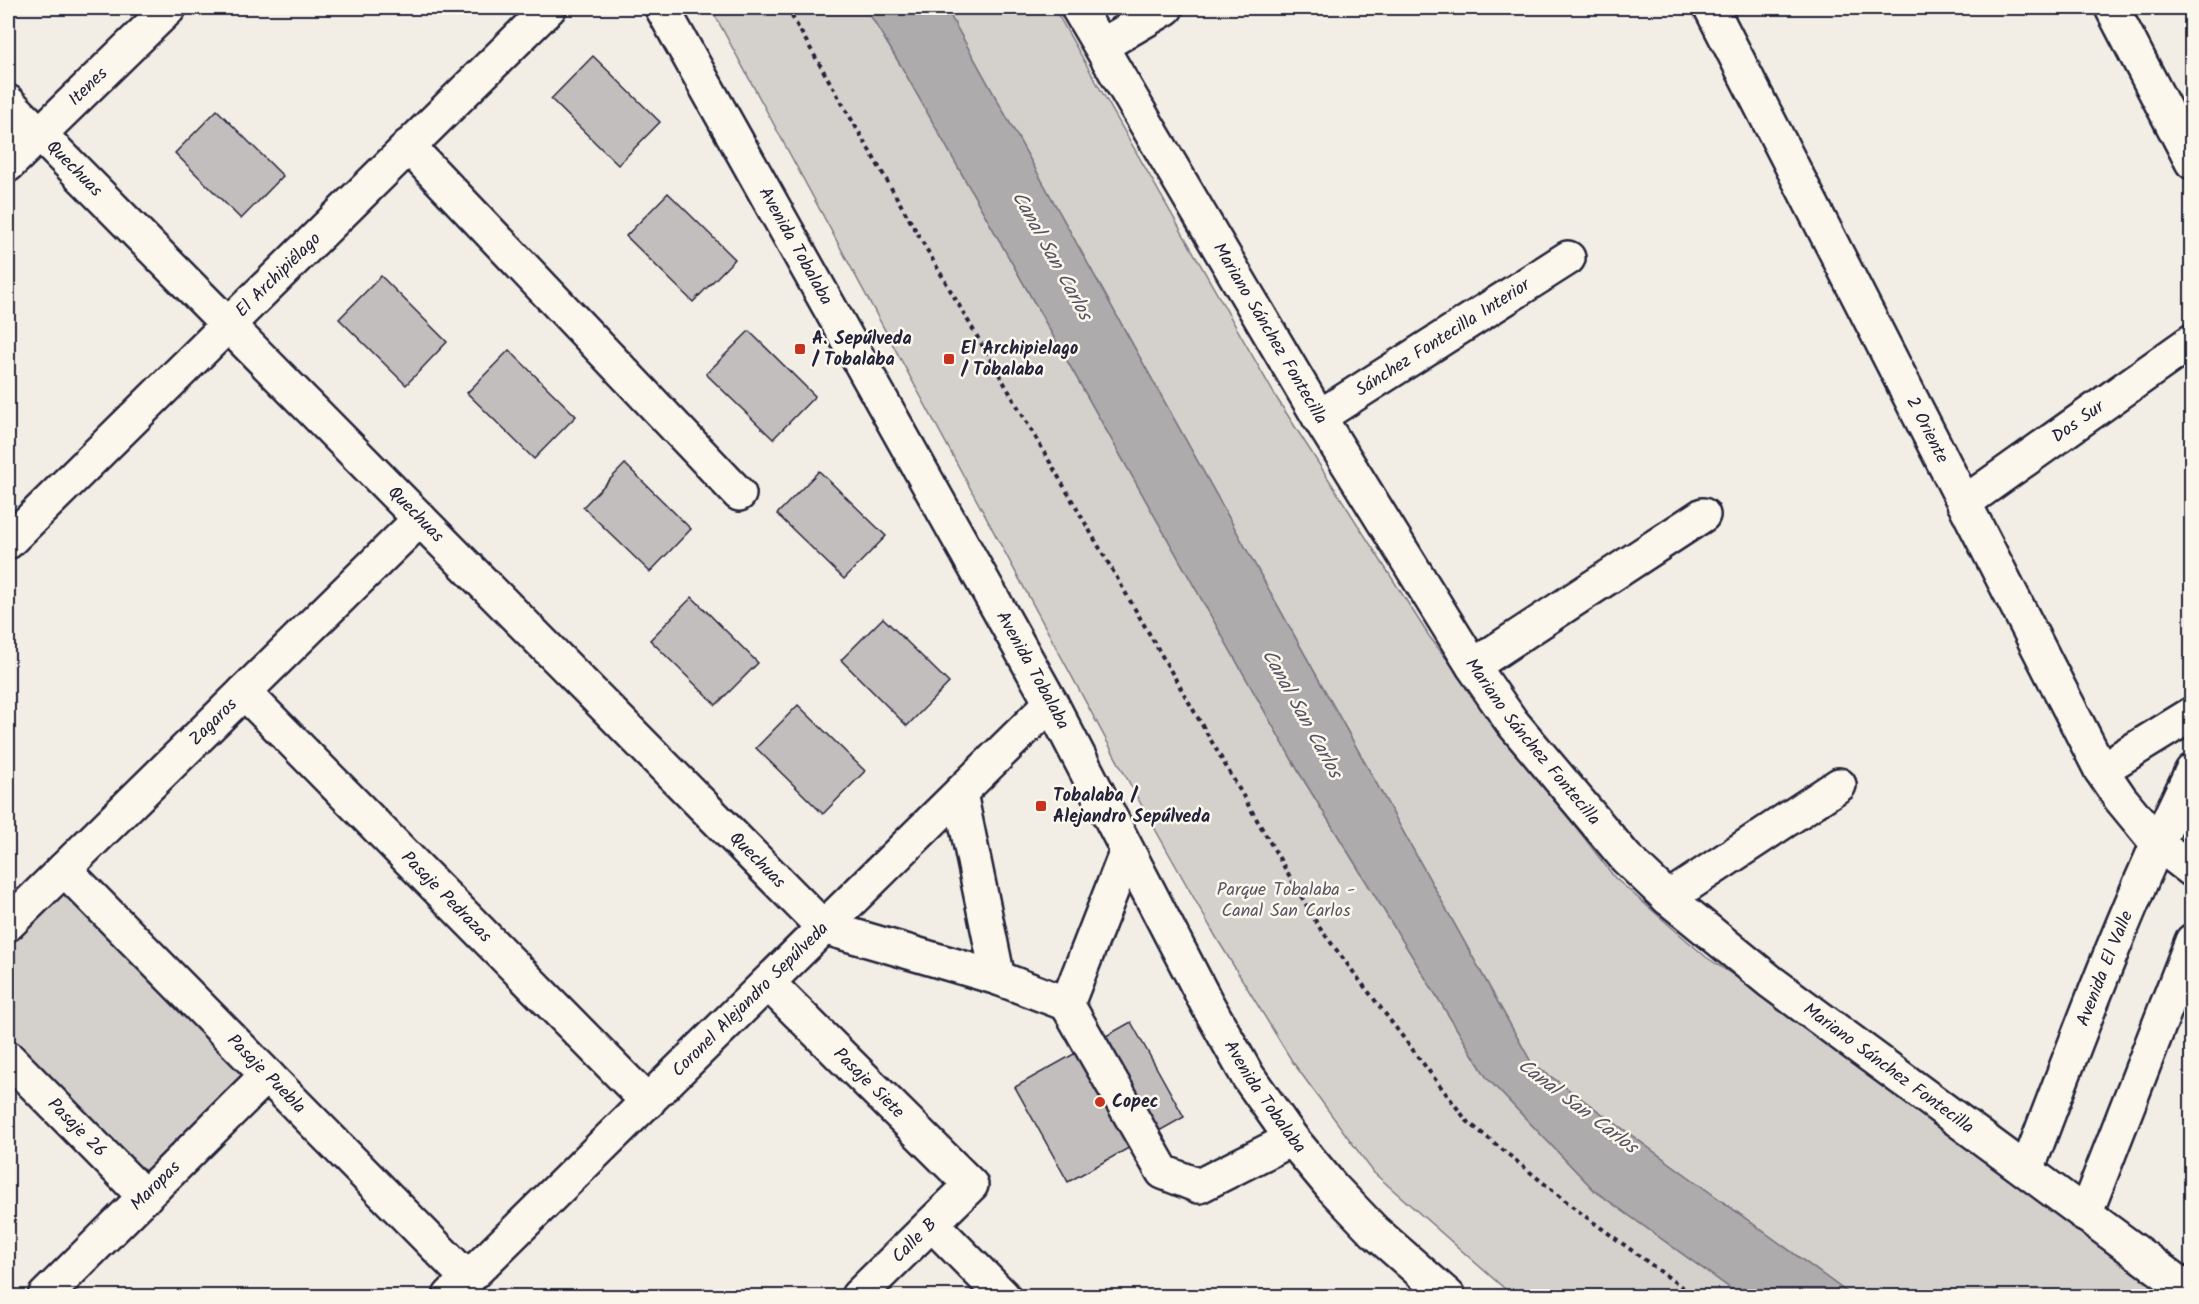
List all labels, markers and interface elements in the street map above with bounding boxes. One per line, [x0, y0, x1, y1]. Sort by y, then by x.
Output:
street label: Itenes [62, 60, 115, 113]
street label: Quechuas [39, 133, 109, 204]
street label: Avenida Tobalaba [751, 182, 840, 311]
water label: Canal San Carlos [1002, 186, 1101, 329]
street label: El Archipiélago [229, 226, 328, 325]
street label: Mariano Sánchez Fontecilla [1205, 237, 1335, 430]
street label: Sánchez Fontecilla Interior [1350, 271, 1537, 405]
place label: A. Sepúlveda / Tobalaba [811, 325, 912, 375]
place label: El Archipielago / Tobalaba [960, 335, 1078, 385]
marker: A. Sepúlveda / Tobalaba [793, 342, 807, 356]
marker: El Archipielago / Tobalaba [942, 352, 956, 366]
street label: 2 Oriente [1898, 391, 1956, 469]
street label: Dos Sur [2046, 392, 2111, 451]
street label: Quechuas [380, 479, 451, 550]
street label: Avenida Tobalaba [988, 606, 1077, 735]
water label: Canal San Carlos [1252, 644, 1351, 787]
street label: Mariano Sánchez Fontecilla [1457, 652, 1608, 832]
street label: Zagaros [182, 691, 245, 753]
place label: Tobalaba / Alejandro Sepúlveda [1053, 782, 1210, 832]
marker: Tobalaba / Alejandro Sepúlveda [1034, 799, 1048, 813]
street label: Quechuas [722, 825, 793, 896]
street label: Pasaje Pedrazas [394, 844, 499, 950]
park label: Parque Tobalaba - Canal San Carlos [1217, 876, 1355, 926]
street label: Avenida El Valle [2069, 906, 2141, 1031]
street label: Coronel Alejandro Sepúlveda [665, 915, 836, 1084]
street label: Mariano Sánchez Fontecilla [1797, 996, 1980, 1142]
street label: Pasaje Puebla [220, 1027, 313, 1121]
street label: Avenida Tobalaba [1216, 1035, 1313, 1160]
street label: Pasaje Siete [826, 1041, 911, 1126]
water label: Canal San Carlos [1510, 1051, 1646, 1164]
place label: Copec [1112, 1088, 1159, 1117]
street label: Pasaje 26 [40, 1091, 113, 1165]
marker: Copec [1093, 1095, 1107, 1109]
street label: Maropas [124, 1154, 188, 1218]
street label: Calle B [885, 1211, 945, 1271]

